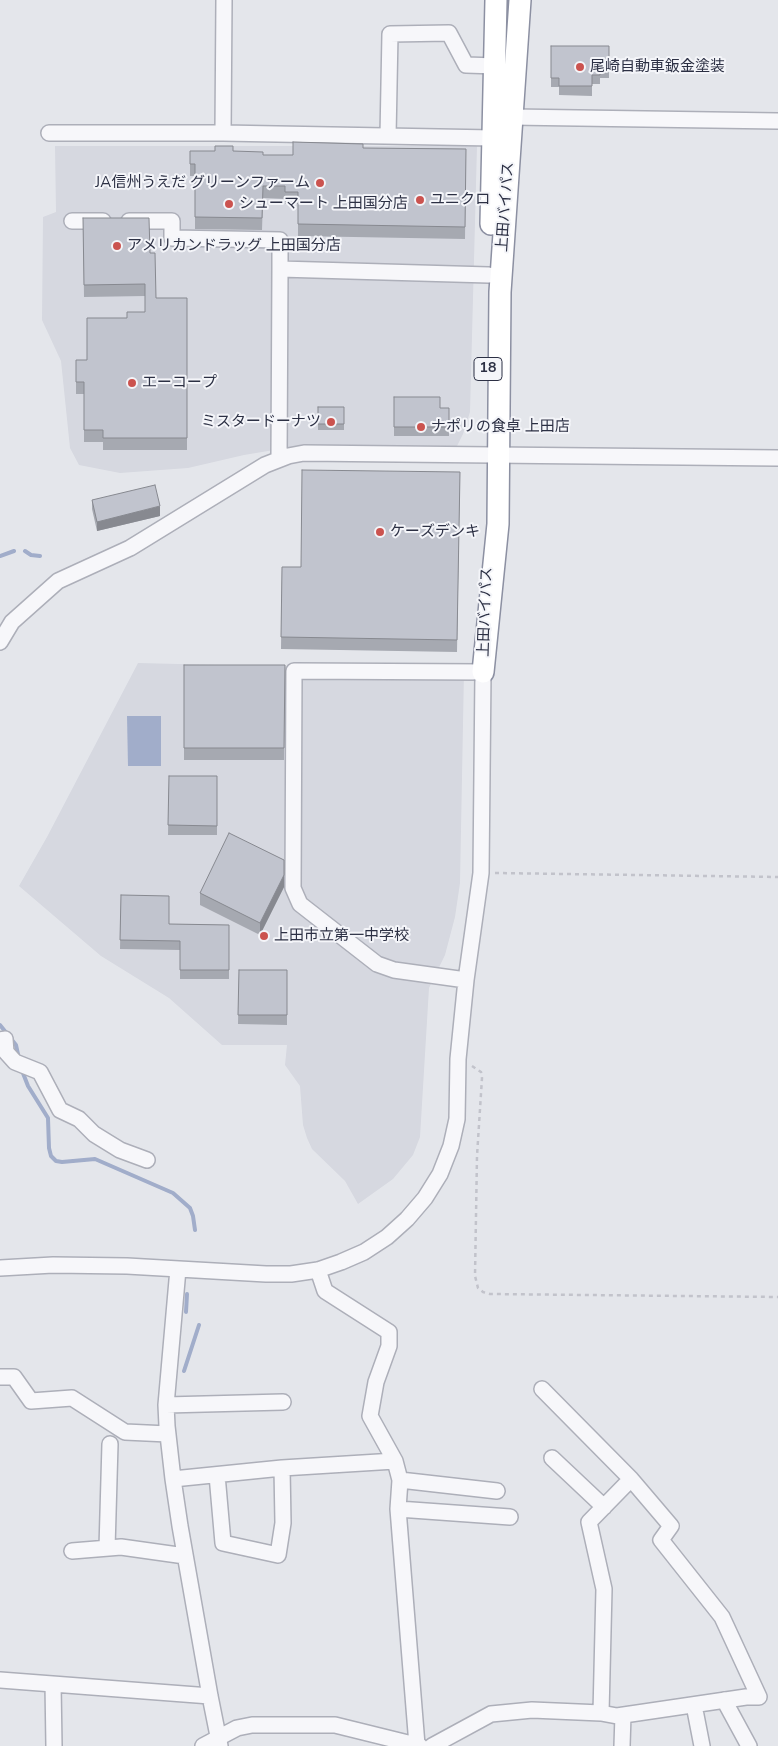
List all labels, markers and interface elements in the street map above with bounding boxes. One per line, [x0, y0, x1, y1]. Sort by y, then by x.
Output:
place label: 尾崎自動車鈑金塗装 [590, 58, 725, 76]
marker: 尾崎自動車鈑金塗装 [574, 61, 586, 73]
street label: 上田バイパス [494, 161, 518, 253]
place label: JA信州うえだ グリーンファーム [95, 174, 310, 192]
marker: JA信州うえだ グリーンファーム [314, 177, 326, 189]
place label: ユニクロ [430, 191, 490, 209]
marker: ユニクロ [414, 194, 426, 206]
place label: シューマート 上田国分店 [239, 195, 408, 213]
marker: シューマート 上田国分店 [223, 198, 235, 210]
place label: アメリカンドラッグ 上田国分店 [127, 237, 341, 255]
marker: アメリカンドラッグ 上田国分店 [111, 240, 123, 252]
road number: 18 [474, 358, 502, 380]
place label: エーコープ [142, 374, 217, 392]
marker: エーコープ [126, 377, 138, 389]
place label: ミスタードーナツ [201, 413, 321, 431]
marker: ミスタードーナツ [325, 416, 337, 428]
place label: ナポリの食卓 上田店 [431, 418, 570, 436]
marker: ナポリの食卓 上田店 [415, 421, 427, 433]
place label: ケーズデンキ [390, 523, 480, 541]
marker: ケーズデンキ [374, 526, 386, 538]
street label: 上田バイパス [475, 567, 497, 657]
place label: 上田市立第一中学校 [274, 927, 409, 945]
marker: 上田市立第一中学校 [258, 930, 270, 942]

